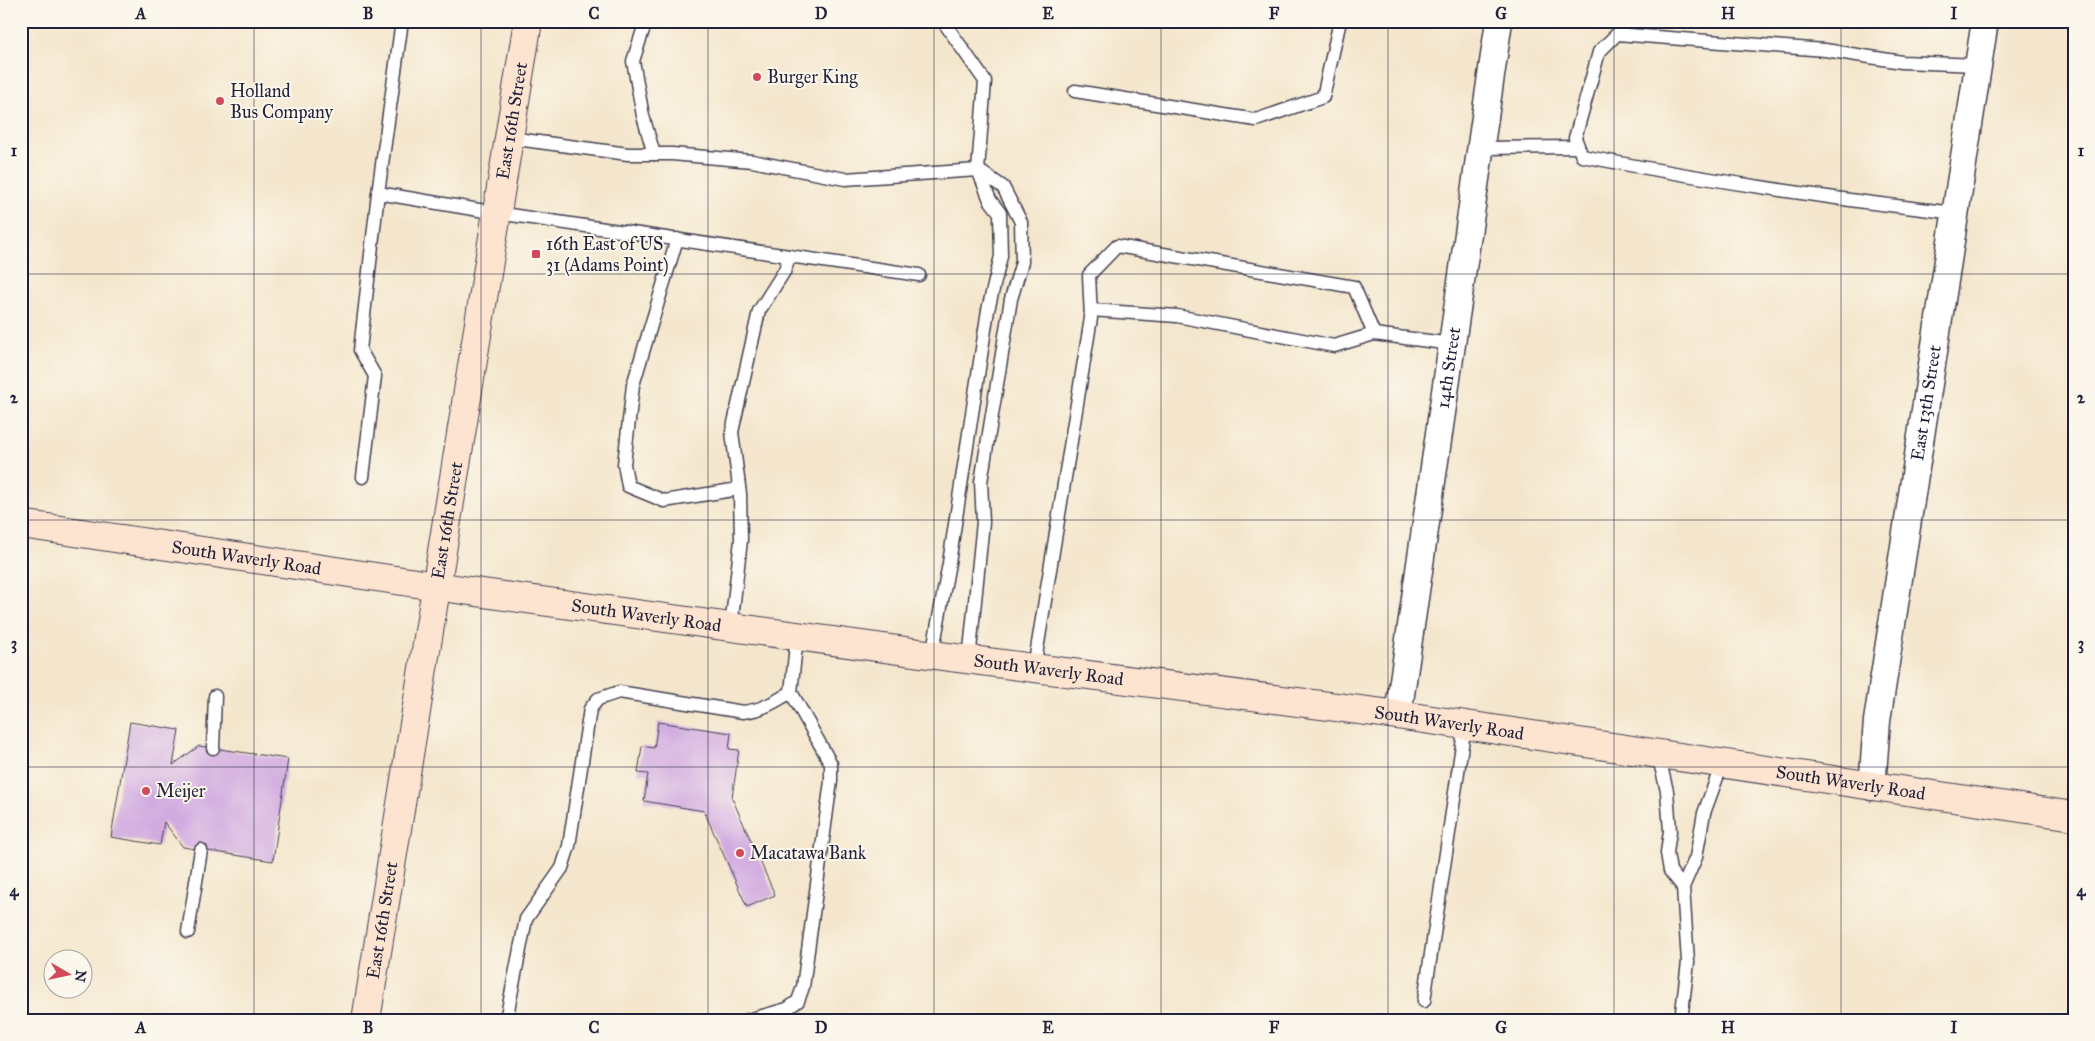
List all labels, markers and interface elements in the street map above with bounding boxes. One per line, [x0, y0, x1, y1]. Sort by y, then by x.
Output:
text: A [135, 4, 147, 23]
text: B [363, 4, 373, 23]
text: C [589, 4, 600, 23]
text: D [815, 4, 828, 23]
text: E [1042, 4, 1054, 23]
text: F [1269, 4, 1280, 23]
text: G [1495, 4, 1507, 23]
text: H [1721, 4, 1735, 23]
text: I [1951, 4, 1958, 23]
street label: East 16th Street [491, 60, 532, 181]
place label: Burger King [767, 66, 858, 89]
marker: Burger King [751, 71, 763, 83]
place label: Holland Bus Company [230, 80, 334, 123]
marker: Holland Bus Company [214, 95, 226, 107]
text: 1 [11, 141, 18, 160]
text: 1 [2078, 141, 2085, 160]
place label: 16th East of US 31 (Adams Point) [546, 233, 669, 277]
marker: 16th East of US 31 (Adams Point) [530, 248, 542, 260]
street label: 14th Street [1432, 325, 1465, 410]
street label: East 13th Street [1906, 343, 1946, 462]
text: 2 [10, 388, 19, 407]
text: 2 [2077, 388, 2086, 407]
street label: East 16th Street [427, 460, 467, 581]
street label: South Waverly Road [170, 536, 323, 580]
street label: South Waverly Road [570, 594, 723, 637]
text: 3 [11, 634, 17, 654]
text: 3 [2078, 634, 2084, 654]
street label: South Waverly Road [972, 649, 1125, 690]
street label: South Waverly Road [1373, 701, 1526, 745]
street label: South Waverly Road [1774, 761, 1927, 805]
place label: Meijer [156, 780, 206, 802]
marker: Meijer [140, 785, 152, 797]
place label: Macatawa Bank [750, 842, 867, 864]
marker: Macatawa Bank [734, 847, 746, 859]
street label: East 16th Street [362, 859, 403, 981]
text: 4 [10, 881, 20, 901]
text: 4 [2077, 881, 2087, 901]
north arrow [42, 948, 92, 998]
text: N [71, 969, 90, 983]
text: A [135, 1018, 147, 1037]
text: B [363, 1018, 373, 1037]
text: C [589, 1018, 600, 1037]
text: D [815, 1018, 828, 1037]
text: E [1042, 1018, 1054, 1037]
text: F [1269, 1018, 1280, 1037]
text: G [1495, 1018, 1507, 1037]
text: H [1721, 1018, 1735, 1037]
text: I [1951, 1018, 1958, 1037]

